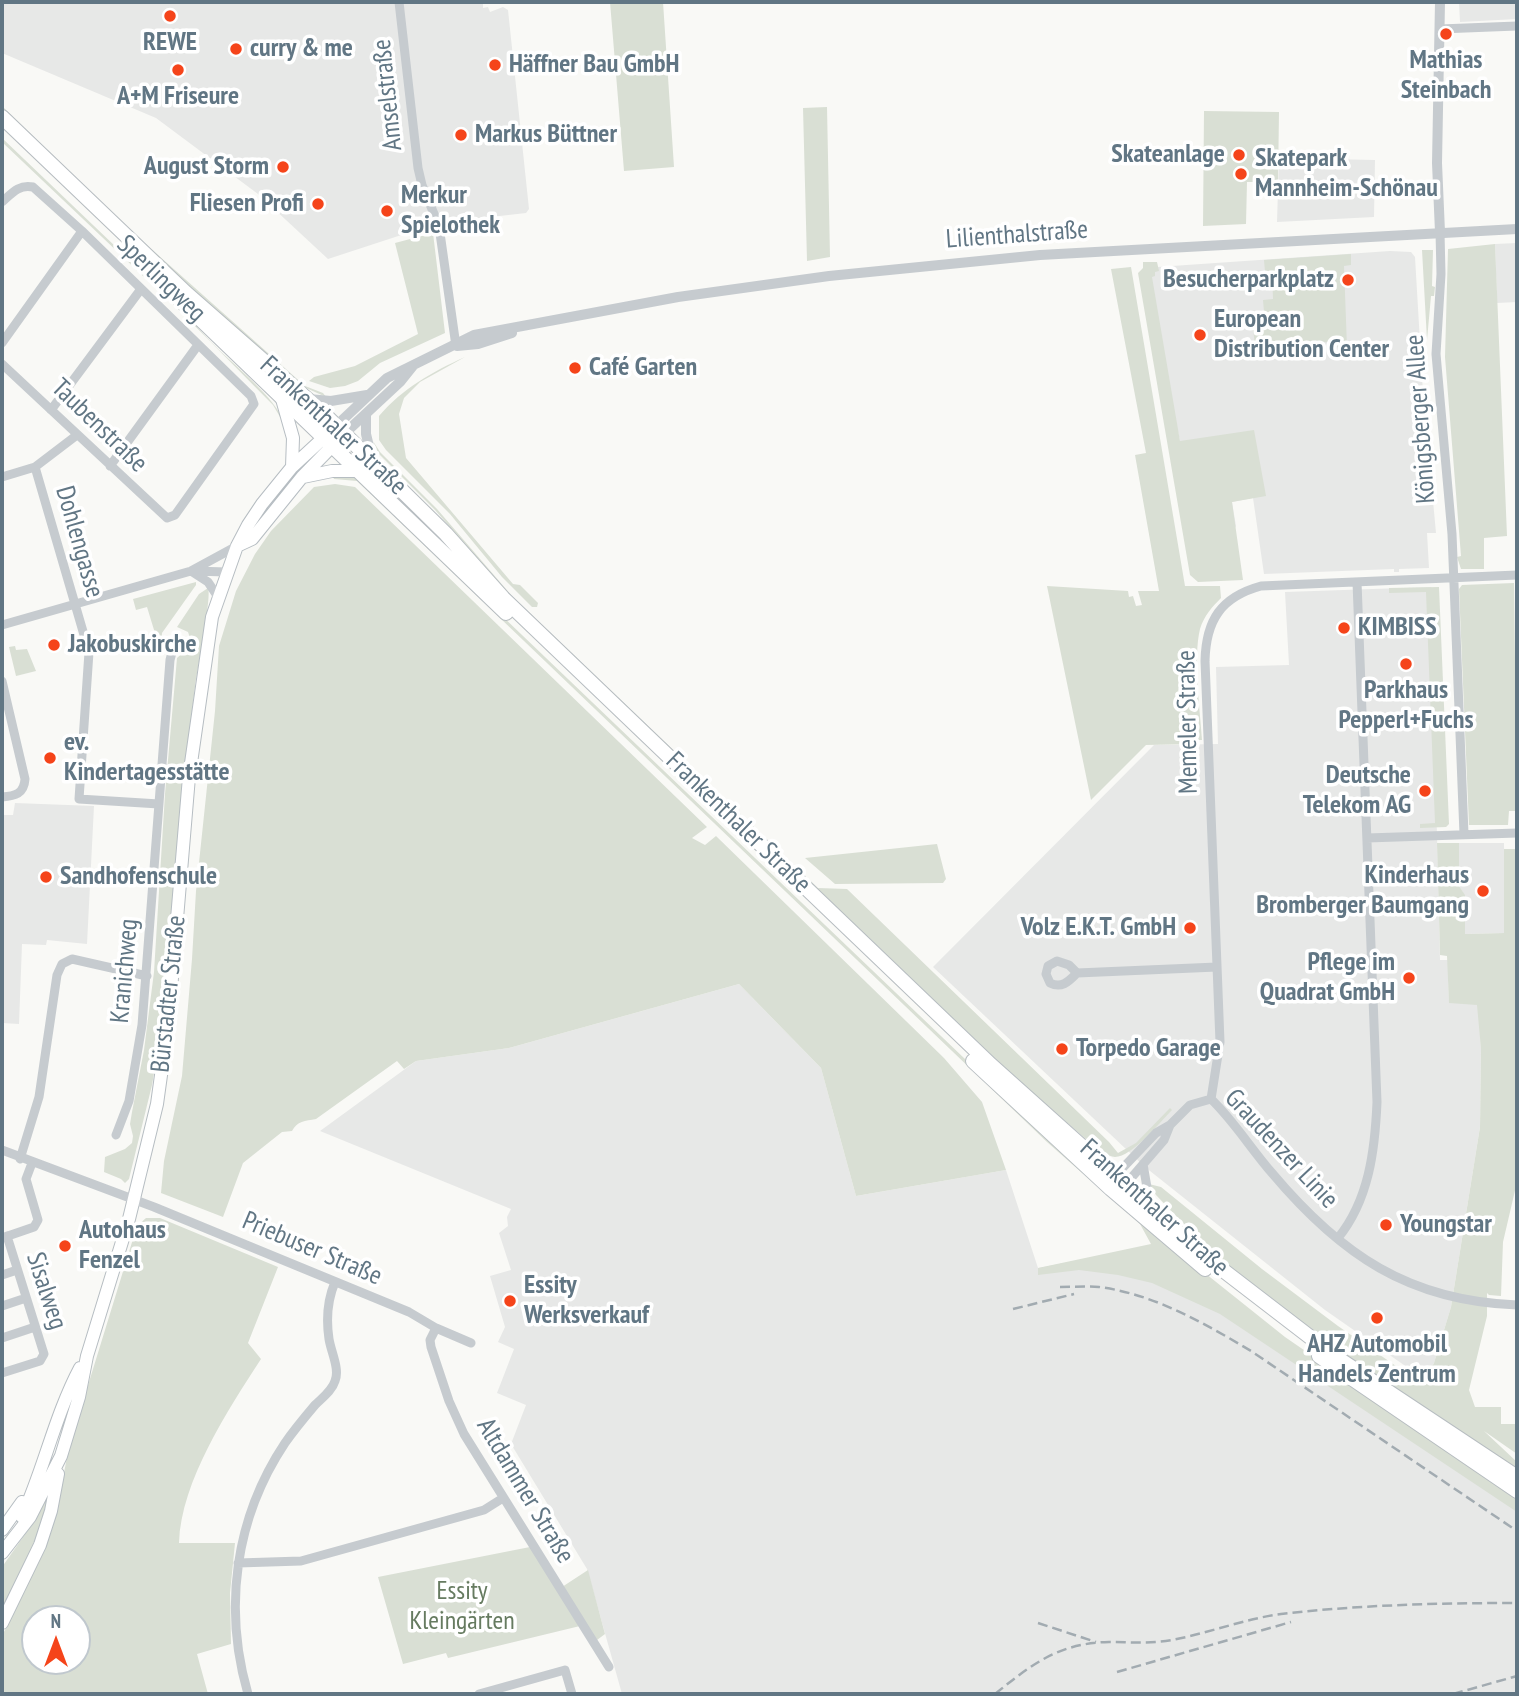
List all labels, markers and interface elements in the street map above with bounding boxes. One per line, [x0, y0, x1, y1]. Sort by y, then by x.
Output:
marker: REWE [162, 8, 178, 24]
marker: Mathias Steinbach [1438, 26, 1454, 42]
place label: REWE [143, 27, 197, 59]
place label: curry & me [250, 33, 353, 65]
street label: Amselstraße [367, 38, 409, 152]
marker: curry & me [228, 41, 244, 57]
place label: Mathias Steinbach [1401, 45, 1491, 106]
place label: Häffner Bau GmbH [509, 49, 679, 81]
marker: Häffner Bau GmbH [487, 57, 503, 73]
marker: A+M Friseure [170, 62, 186, 78]
place label: A+M Friseure [117, 81, 239, 113]
place label: Markus Büttner [475, 119, 617, 151]
marker: Markus Büttner [453, 127, 469, 143]
place label: Skateanlage [1111, 139, 1225, 171]
place label: Skatepark Mannheim-Schönau [1255, 143, 1438, 204]
marker: Skateanlage [1231, 147, 1247, 163]
place label: August Storm [144, 151, 269, 183]
marker: August Storm [275, 159, 291, 175]
marker: Skatepark Mannheim-Schönau [1233, 166, 1249, 182]
place label: Merkur Spielothek [401, 180, 500, 242]
place label: Fliesen Profi [190, 188, 304, 220]
marker: Fliesen Profi [310, 196, 326, 212]
marker: Merkur Spielothek [379, 203, 395, 219]
street label: Lilienthalstraße [945, 214, 1089, 256]
street label: Sperlingweg [110, 229, 212, 329]
place label: Besucherparkplatz [1163, 264, 1334, 296]
marker: Besucherparkplatz [1340, 272, 1356, 288]
place label: European Distribution Center [1214, 304, 1389, 366]
marker: European Distribution Center [1192, 327, 1208, 343]
street label: Königsberger Allee [1400, 333, 1442, 505]
street label: Frankenthaler Straße [253, 350, 413, 502]
place label: Café Garten [589, 352, 697, 384]
marker: Café Garten [567, 360, 583, 376]
street label: Taubenstraße [44, 373, 154, 479]
street label: Dohlengasse [48, 483, 110, 601]
place label: KIMBISS [1358, 612, 1437, 644]
marker: KIMBISS [1336, 620, 1352, 636]
place label: Jakobuskirche [68, 629, 197, 661]
marker: Jakobuskirche [46, 637, 62, 653]
street label: Memeler Straße [1171, 650, 1205, 794]
marker: Parkhaus Pepperl+Fuchs [1398, 656, 1414, 672]
place label: Parkhaus Pepperl+Fuchs [1339, 675, 1473, 736]
place label: ev. Kindertagesstätte [64, 727, 230, 788]
street label: Frankenthaler Straße [659, 746, 817, 900]
marker: ev. Kindertagesstätte [42, 750, 58, 766]
place label: Deutsche Telekom AG [1303, 760, 1411, 822]
marker: Deutsche Telekom AG [1417, 783, 1433, 799]
place label: Kinderhaus Bromberger Baumgang [1256, 860, 1469, 922]
place label: Sandhofenschule [60, 861, 217, 893]
marker: Sandhofenschule [38, 869, 54, 885]
marker: Kinderhaus Bromberger Baumgang [1475, 883, 1491, 899]
place label: Volz E.K.T. GmbH [1021, 912, 1176, 944]
street label: Bürstadter Straße [145, 914, 193, 1074]
street label: Kranichweg [105, 918, 145, 1024]
marker: Volz E.K.T. GmbH [1182, 920, 1198, 936]
place label: Pflege im Quadrat GmbH [1260, 947, 1395, 1009]
marker: Pflege im Quadrat GmbH [1401, 970, 1417, 986]
place label: Torpedo Garage [1076, 1033, 1221, 1065]
marker: Torpedo Garage [1054, 1041, 1070, 1057]
street label: Graudenzer Linie [1218, 1083, 1344, 1215]
street label: Frankenthaler Straße [1073, 1133, 1235, 1283]
street label: Priebuser Straße [238, 1206, 386, 1292]
place label: Youngstar [1400, 1209, 1492, 1241]
place label: Autohaus Fenzel [79, 1215, 166, 1276]
marker: Youngstar [1378, 1217, 1394, 1233]
marker: Autohaus Fenzel [57, 1238, 73, 1254]
street label: Sisalweg [19, 1249, 73, 1333]
place label: Essity Werksverkauf [524, 1270, 649, 1332]
marker: Essity Werksverkauf [502, 1293, 518, 1309]
marker: AHZ Automobil Handels Zentrum [1369, 1310, 1385, 1326]
place label: AHZ Automobil Handels Zentrum [1298, 1329, 1456, 1390]
street label: Altdammer Straße [469, 1413, 581, 1569]
park label: Essity Kleingärten [409, 1576, 515, 1638]
north arrow [21, 1605, 91, 1675]
text: N [51, 1609, 61, 1633]

